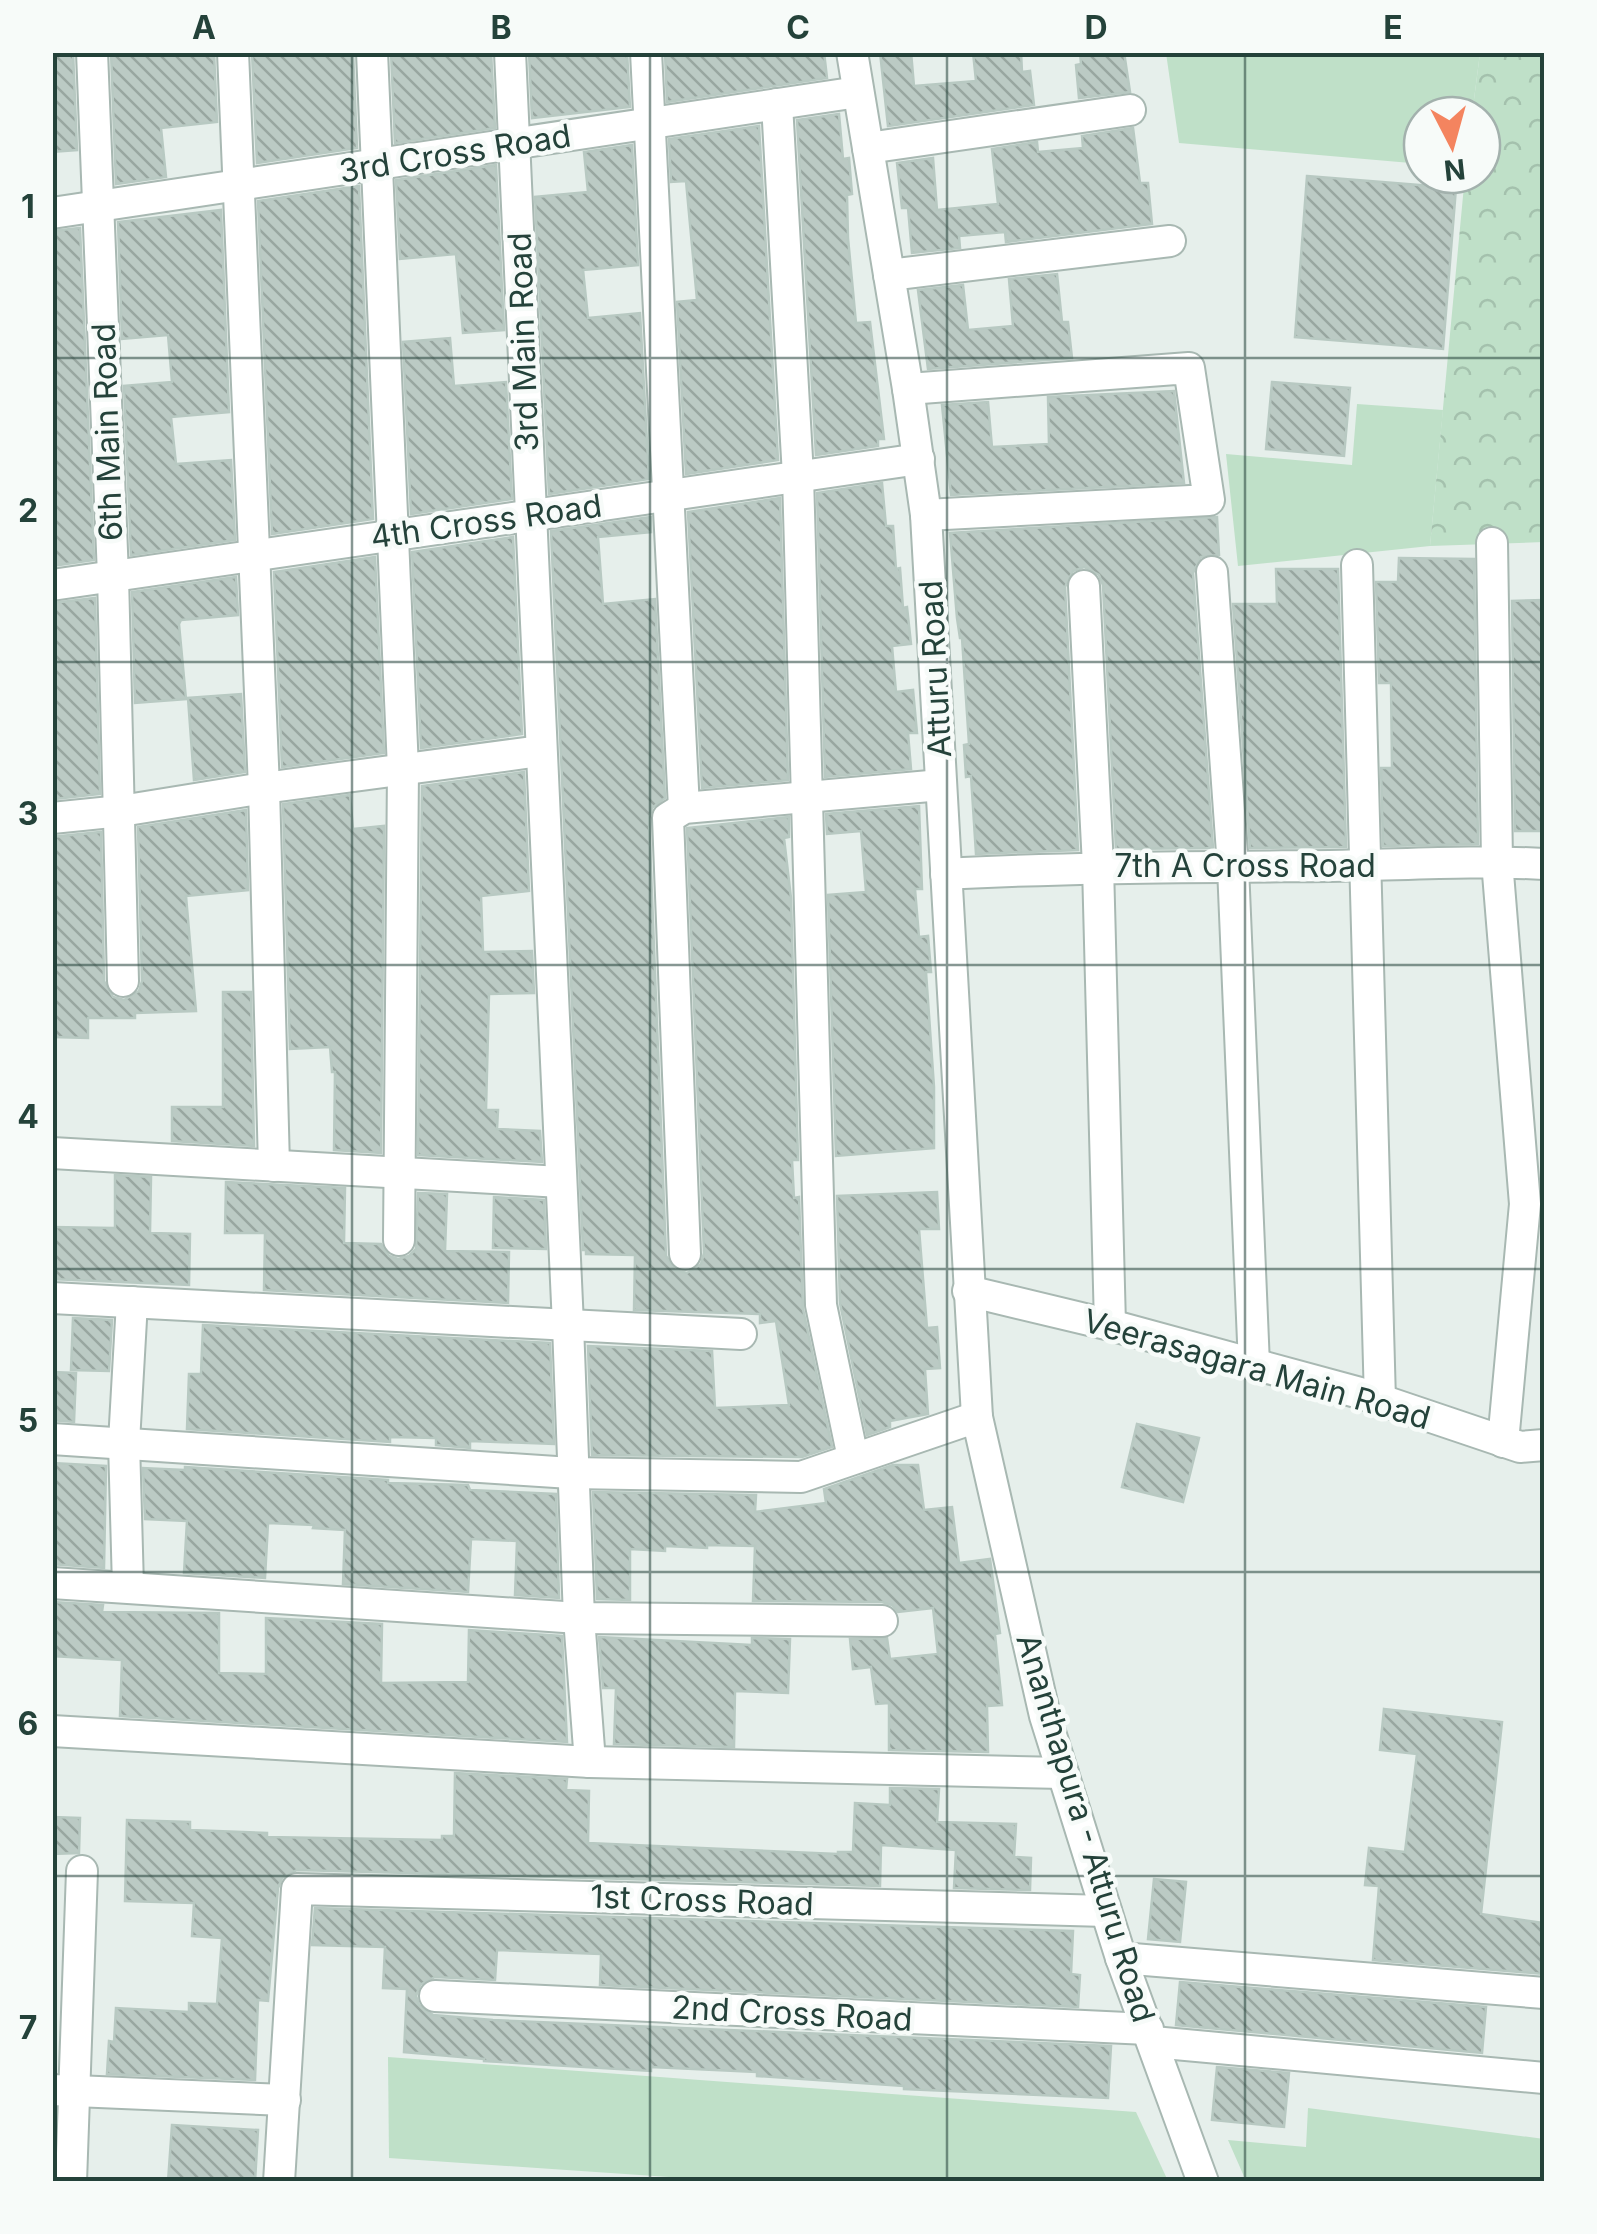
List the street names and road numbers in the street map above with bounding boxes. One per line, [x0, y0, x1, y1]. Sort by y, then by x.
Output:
street label: 3rd Cross Road [336, 115, 574, 191]
street label: 3rd Main Road [500, 232, 546, 452]
street label: 6th Main Road [84, 322, 130, 542]
street label: 4th Cross Road [368, 485, 604, 557]
street label: Atturu Road [911, 579, 959, 759]
street label: 7th A Cross Road [1114, 846, 1376, 885]
street label: Veerasagara Main Road [1079, 1301, 1435, 1437]
street label: Ananthapura - Atturu Road [1008, 1629, 1164, 2027]
street label: 1st Cross Road [590, 1877, 814, 1923]
street label: 2nd Cross Road [671, 1987, 913, 2039]

